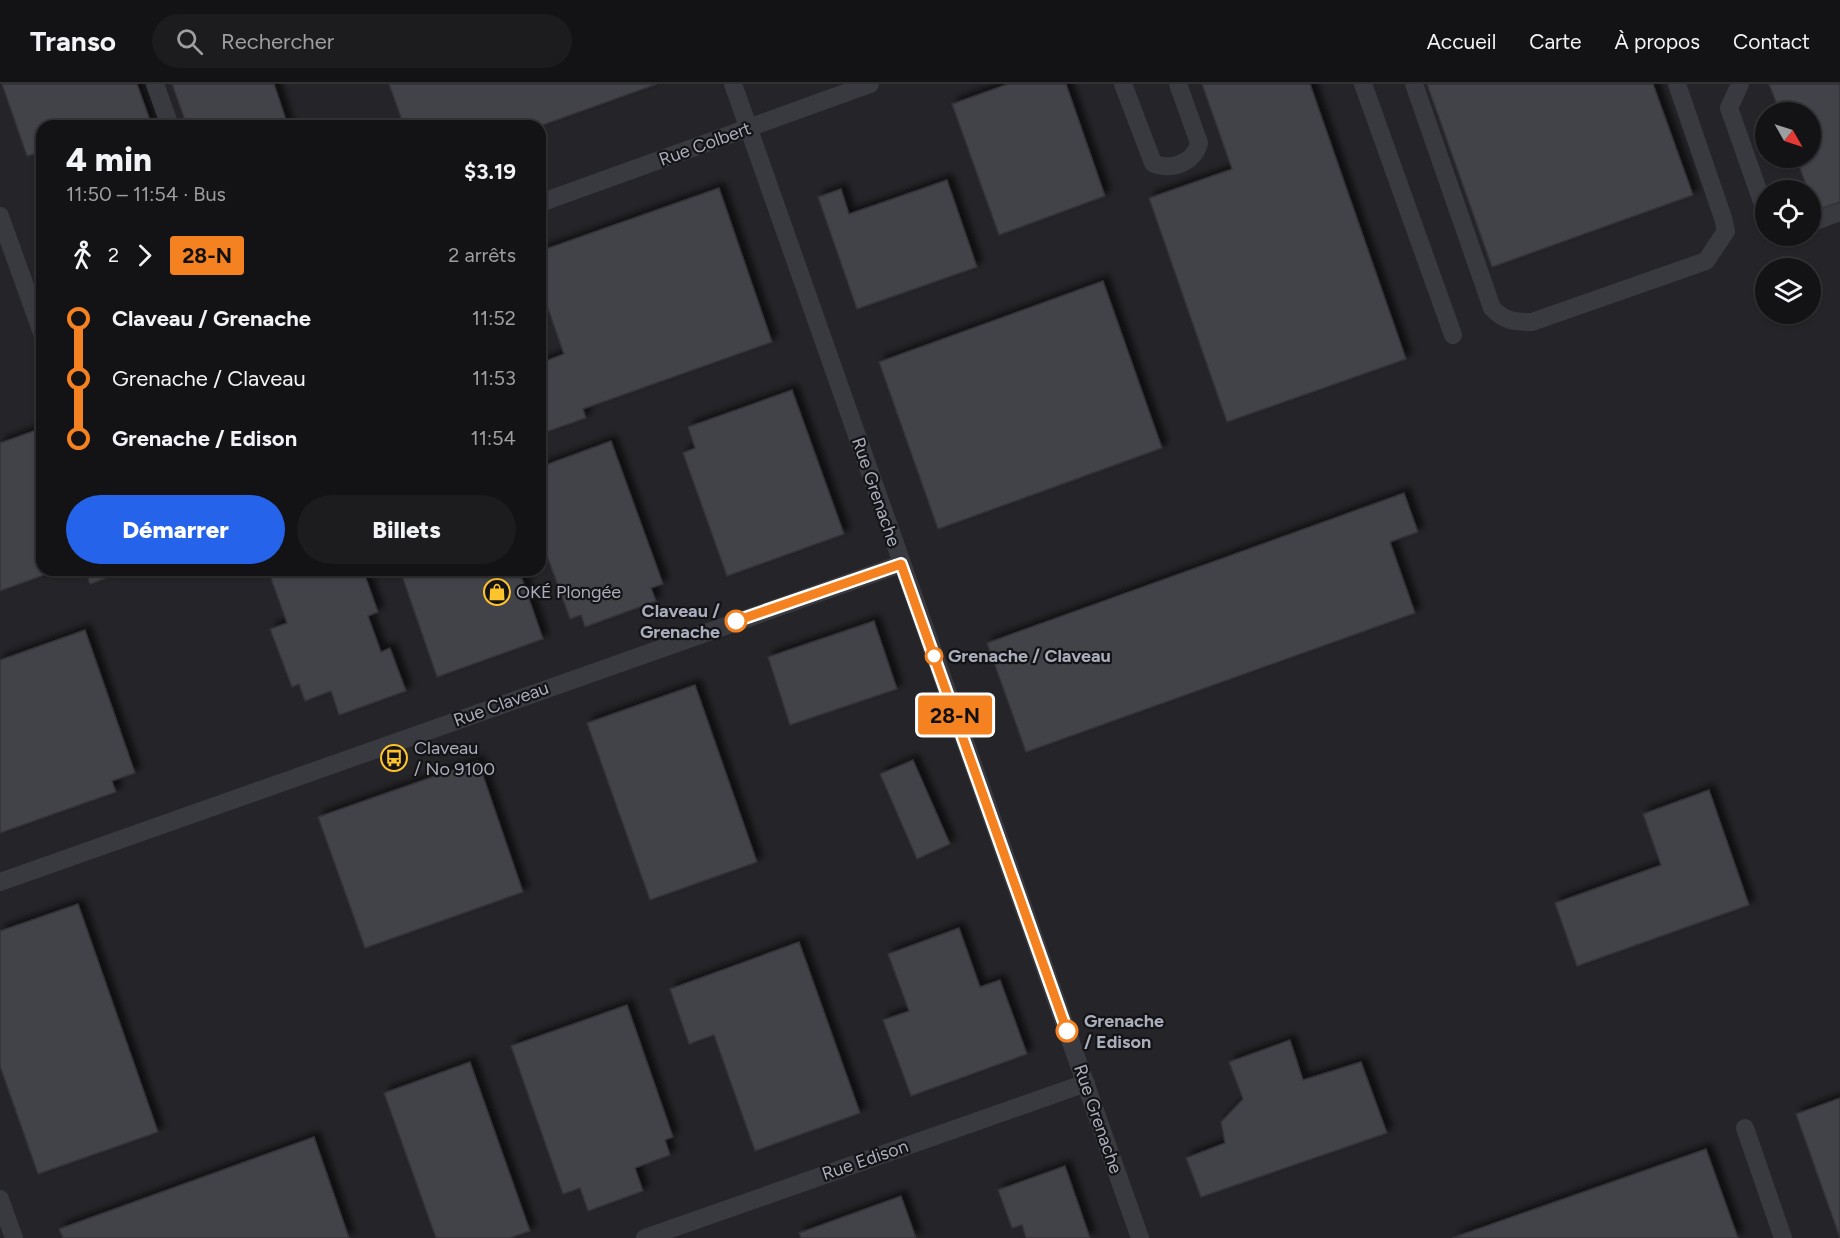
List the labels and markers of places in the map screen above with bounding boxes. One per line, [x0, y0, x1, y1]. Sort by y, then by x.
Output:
shop icon: OKÉ Plongée [482, 577, 512, 607]
place label: OKÉ Plongée [516, 581, 621, 603]
place label: Claveau / Grenache [640, 600, 720, 643]
marker: Claveau / Grenache [725, 610, 747, 632]
place label: Grenache / Claveau [948, 645, 1111, 667]
marker: Grenache / Claveau [925, 647, 943, 665]
place label: Claveau / No 9100 [414, 737, 495, 780]
bus stop icon: Claveau / No 9100 [379, 743, 409, 773]
place label: Grenache / Edison [1084, 1010, 1164, 1053]
marker: Grenache / Edison [1056, 1020, 1078, 1042]

